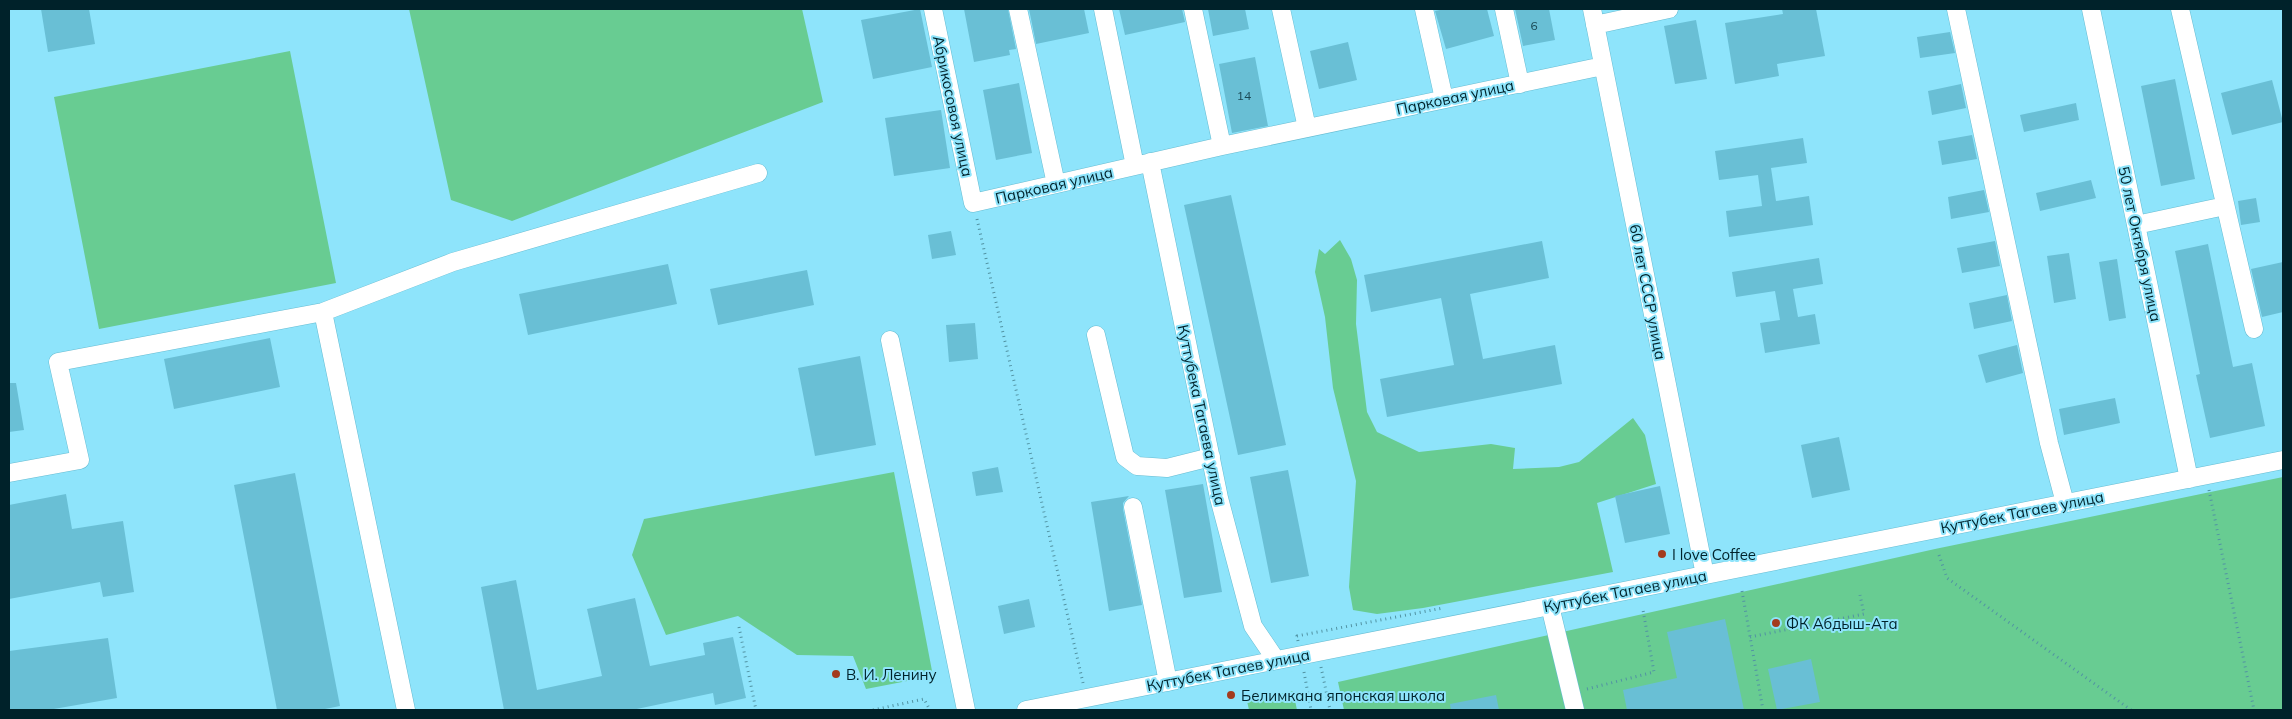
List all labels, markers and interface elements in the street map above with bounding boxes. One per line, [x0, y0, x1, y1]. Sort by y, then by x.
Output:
house number: 6 [1530, 18, 1538, 33]
street label: Абрикосовоя улица [929, 34, 977, 178]
street label: Парковая улица [1394, 75, 1516, 119]
house number: 14 [1237, 88, 1251, 103]
street label: Парковая улица [993, 162, 1115, 208]
street label: 50 лет Октября улица [2114, 165, 2166, 323]
street label: 60 лет СССР улица [1626, 223, 1670, 361]
street label: Куттубека Тагаева улица [1174, 323, 1230, 507]
street label: Куттубек Тагаев улица [1939, 487, 2105, 537]
place label: I love Coffee [1672, 545, 1756, 564]
marker: I love Coffee [1656, 548, 1668, 560]
street label: Куттубек Тагаев улица [1542, 566, 1708, 616]
place label: ФК Абдыш-Ата [1786, 614, 1898, 633]
marker: ФК Абдыш-Ата [1770, 617, 1782, 629]
street label: Куттубек Тагаев улица [1145, 645, 1311, 695]
place label: В. И. Ленину [846, 665, 937, 684]
marker: В. И. Ленину [830, 668, 842, 680]
place label: Белимкана японская школа [1241, 686, 1445, 705]
marker: Белимкана японская школа [1225, 689, 1237, 701]

